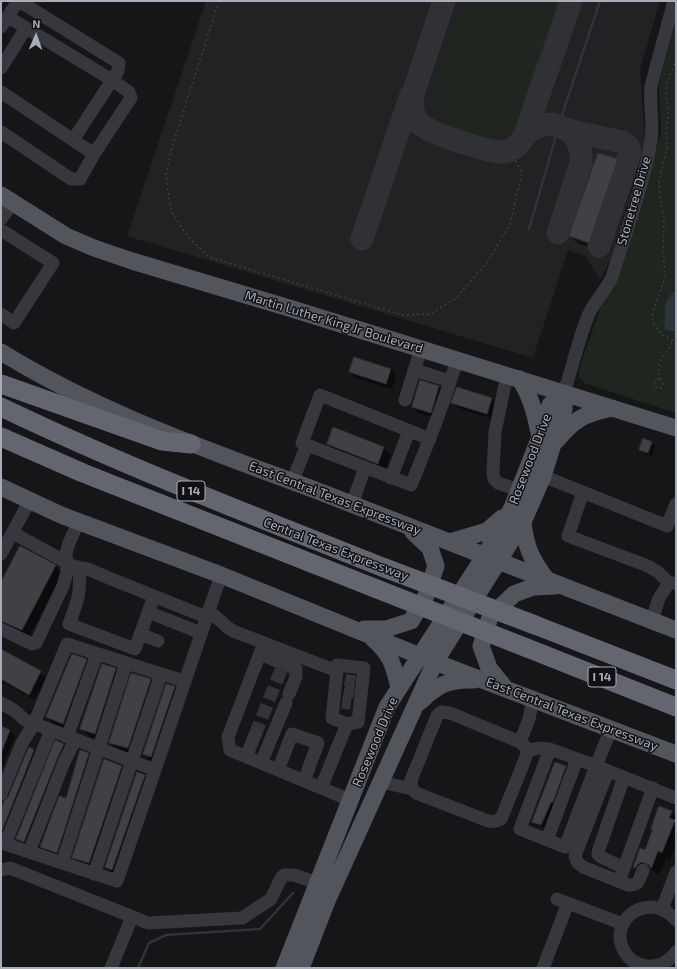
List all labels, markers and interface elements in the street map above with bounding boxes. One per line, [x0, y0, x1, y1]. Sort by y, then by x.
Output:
north arrow [16, 16, 56, 56]
text: N [32, 17, 41, 30]
street label: Stonetree Drive [614, 155, 654, 247]
street label: Martin Luther King Jr Boulevard [243, 287, 425, 357]
street label: Rosewood Drive [506, 412, 554, 506]
street label: East Central Texas Expressway [247, 458, 423, 538]
road number: I 14 [177, 481, 205, 501]
street label: Central Texas Expressway [261, 514, 411, 584]
road number: I 14 [588, 667, 616, 687]
street label: East Central Texas Expressway [484, 674, 660, 754]
street label: Rosewood Drive [349, 695, 401, 789]

